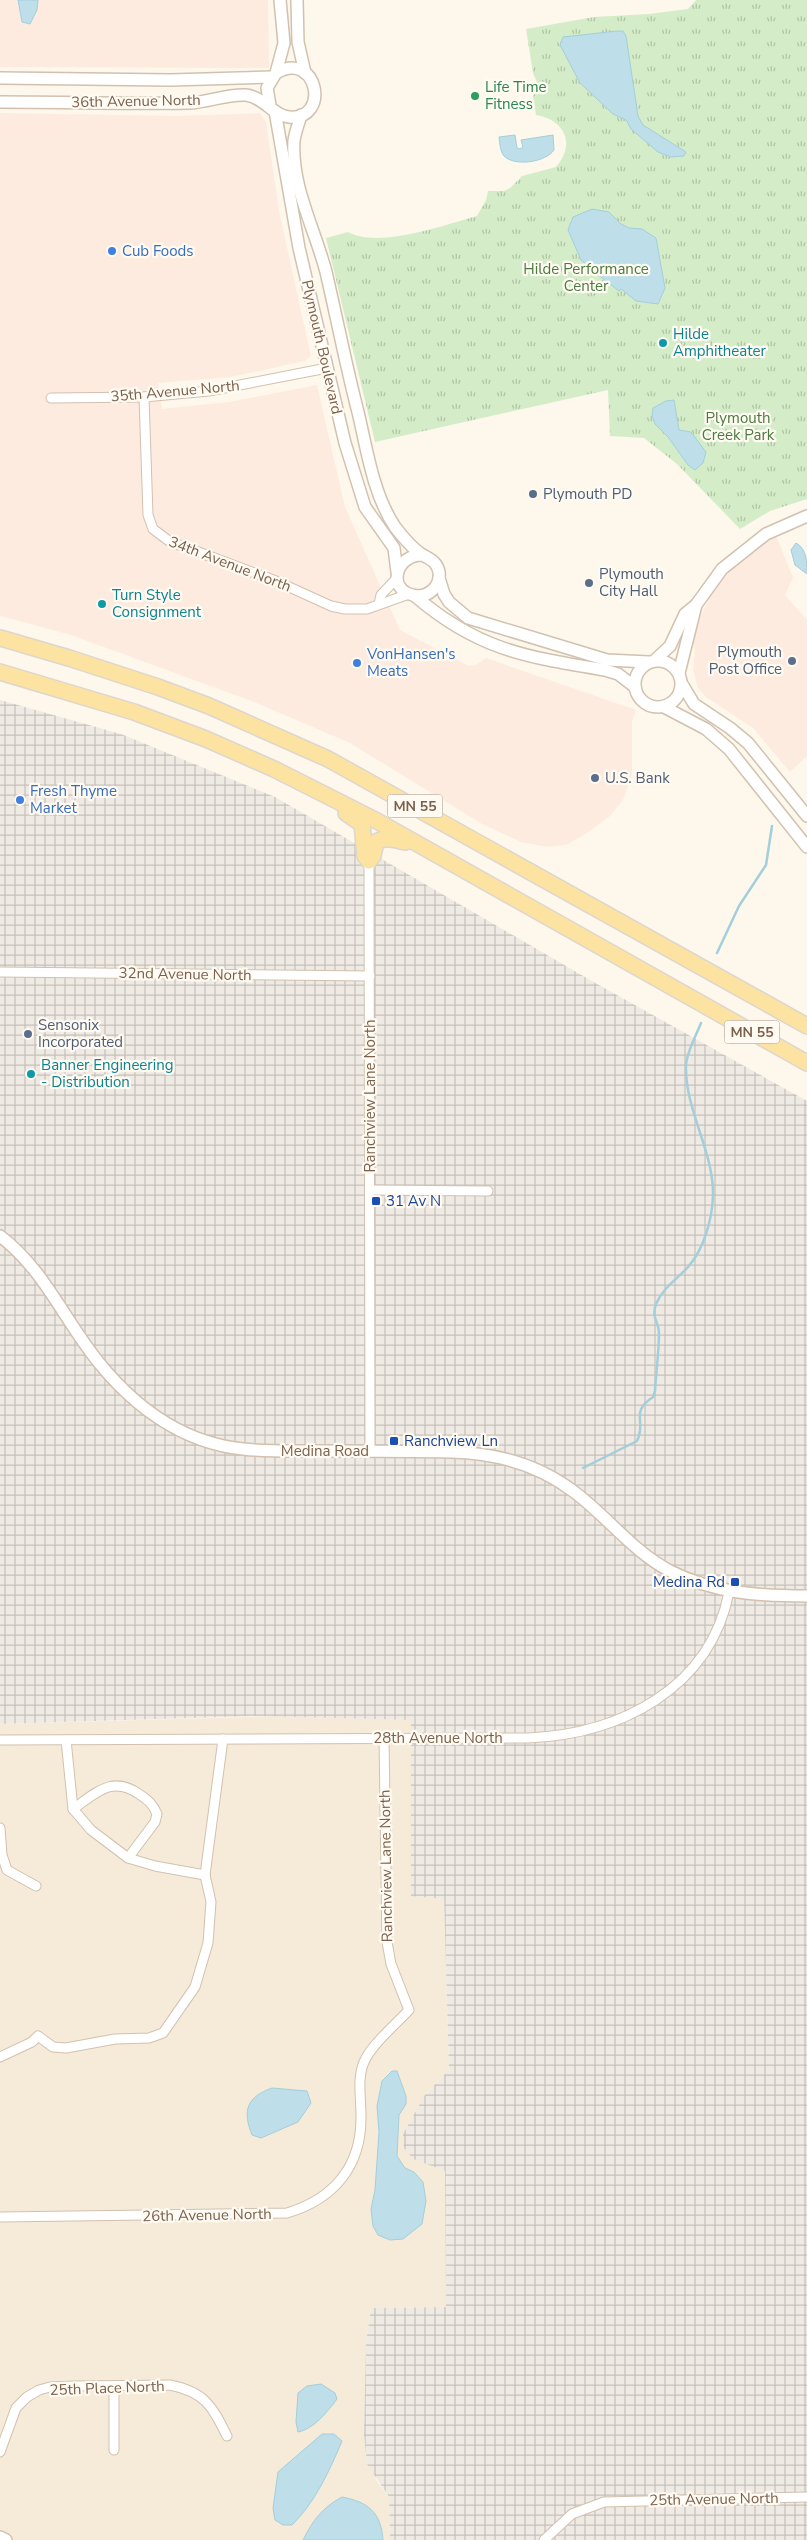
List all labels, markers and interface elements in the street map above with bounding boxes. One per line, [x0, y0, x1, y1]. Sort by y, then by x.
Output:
place label: Life Time Fitness [485, 77, 547, 114]
street label: 36th Avenue North [71, 90, 201, 112]
marker: Life Time Fitness [469, 90, 481, 102]
place label: Cub Foods [122, 241, 194, 261]
marker: Cub Foods [106, 245, 118, 257]
park label: Hilde Performance Center [523, 259, 649, 296]
street label: Plymouth Boulevard [297, 278, 347, 416]
place label: Hilde Amphitheater [673, 324, 766, 361]
marker: Hilde Amphitheater [657, 337, 669, 349]
street label: 35th Avenue North [110, 375, 240, 407]
park label: Plymouth Creek Park [702, 408, 775, 445]
place label: Plymouth PD [543, 484, 632, 504]
marker: Plymouth PD [527, 488, 539, 500]
street label: 34th Avenue North [166, 531, 294, 597]
place label: Plymouth City Hall [599, 564, 664, 601]
marker: Plymouth City Hall [583, 577, 595, 589]
place label: Turn Style Consignment [112, 585, 202, 622]
marker: Turn Style Consignment [96, 598, 108, 610]
place label: Plymouth Post Office [709, 642, 782, 679]
place label: VonHansen's Meats [366, 644, 455, 681]
marker: Plymouth Post Office [786, 655, 798, 667]
marker: VonHansen's Meats [351, 657, 363, 669]
place label: U.S. Bank [605, 768, 670, 788]
marker: U.S. Bank [589, 772, 601, 784]
place label: Fresh Thyme Market [30, 781, 117, 818]
marker: Fresh Thyme Market [14, 794, 26, 806]
road number: MN 55 [388, 794, 442, 818]
street label: 32nd Avenue North [118, 963, 252, 985]
place label: Sensonix Incorporated [38, 1015, 123, 1052]
street label: Ranchview Lane North [360, 1020, 380, 1172]
road number: MN 55 [724, 1020, 780, 1044]
marker: Sensonix Incorporated [22, 1028, 34, 1040]
place label: Banner Engineering - Distribution [41, 1055, 174, 1092]
marker: Banner Engineering - Distribution [25, 1068, 37, 1080]
place label: 31 Av N [386, 1191, 441, 1211]
marker: 31 Av N [370, 1195, 382, 1207]
place label: Ranchview Ln [404, 1431, 498, 1451]
marker: Ranchview Ln [388, 1435, 400, 1447]
street label: Medina Road [281, 1441, 369, 1461]
place label: Medina Rd [653, 1572, 725, 1592]
marker: Medina Rd [729, 1576, 741, 1588]
street label: 28th Avenue North [373, 1728, 503, 1748]
street label: Ranchview Lane North [375, 1789, 397, 1943]
street label: 26th Avenue North [142, 2204, 272, 2226]
street label: 25th Place North [49, 2376, 165, 2400]
street label: 25th Avenue North [649, 2488, 779, 2510]

